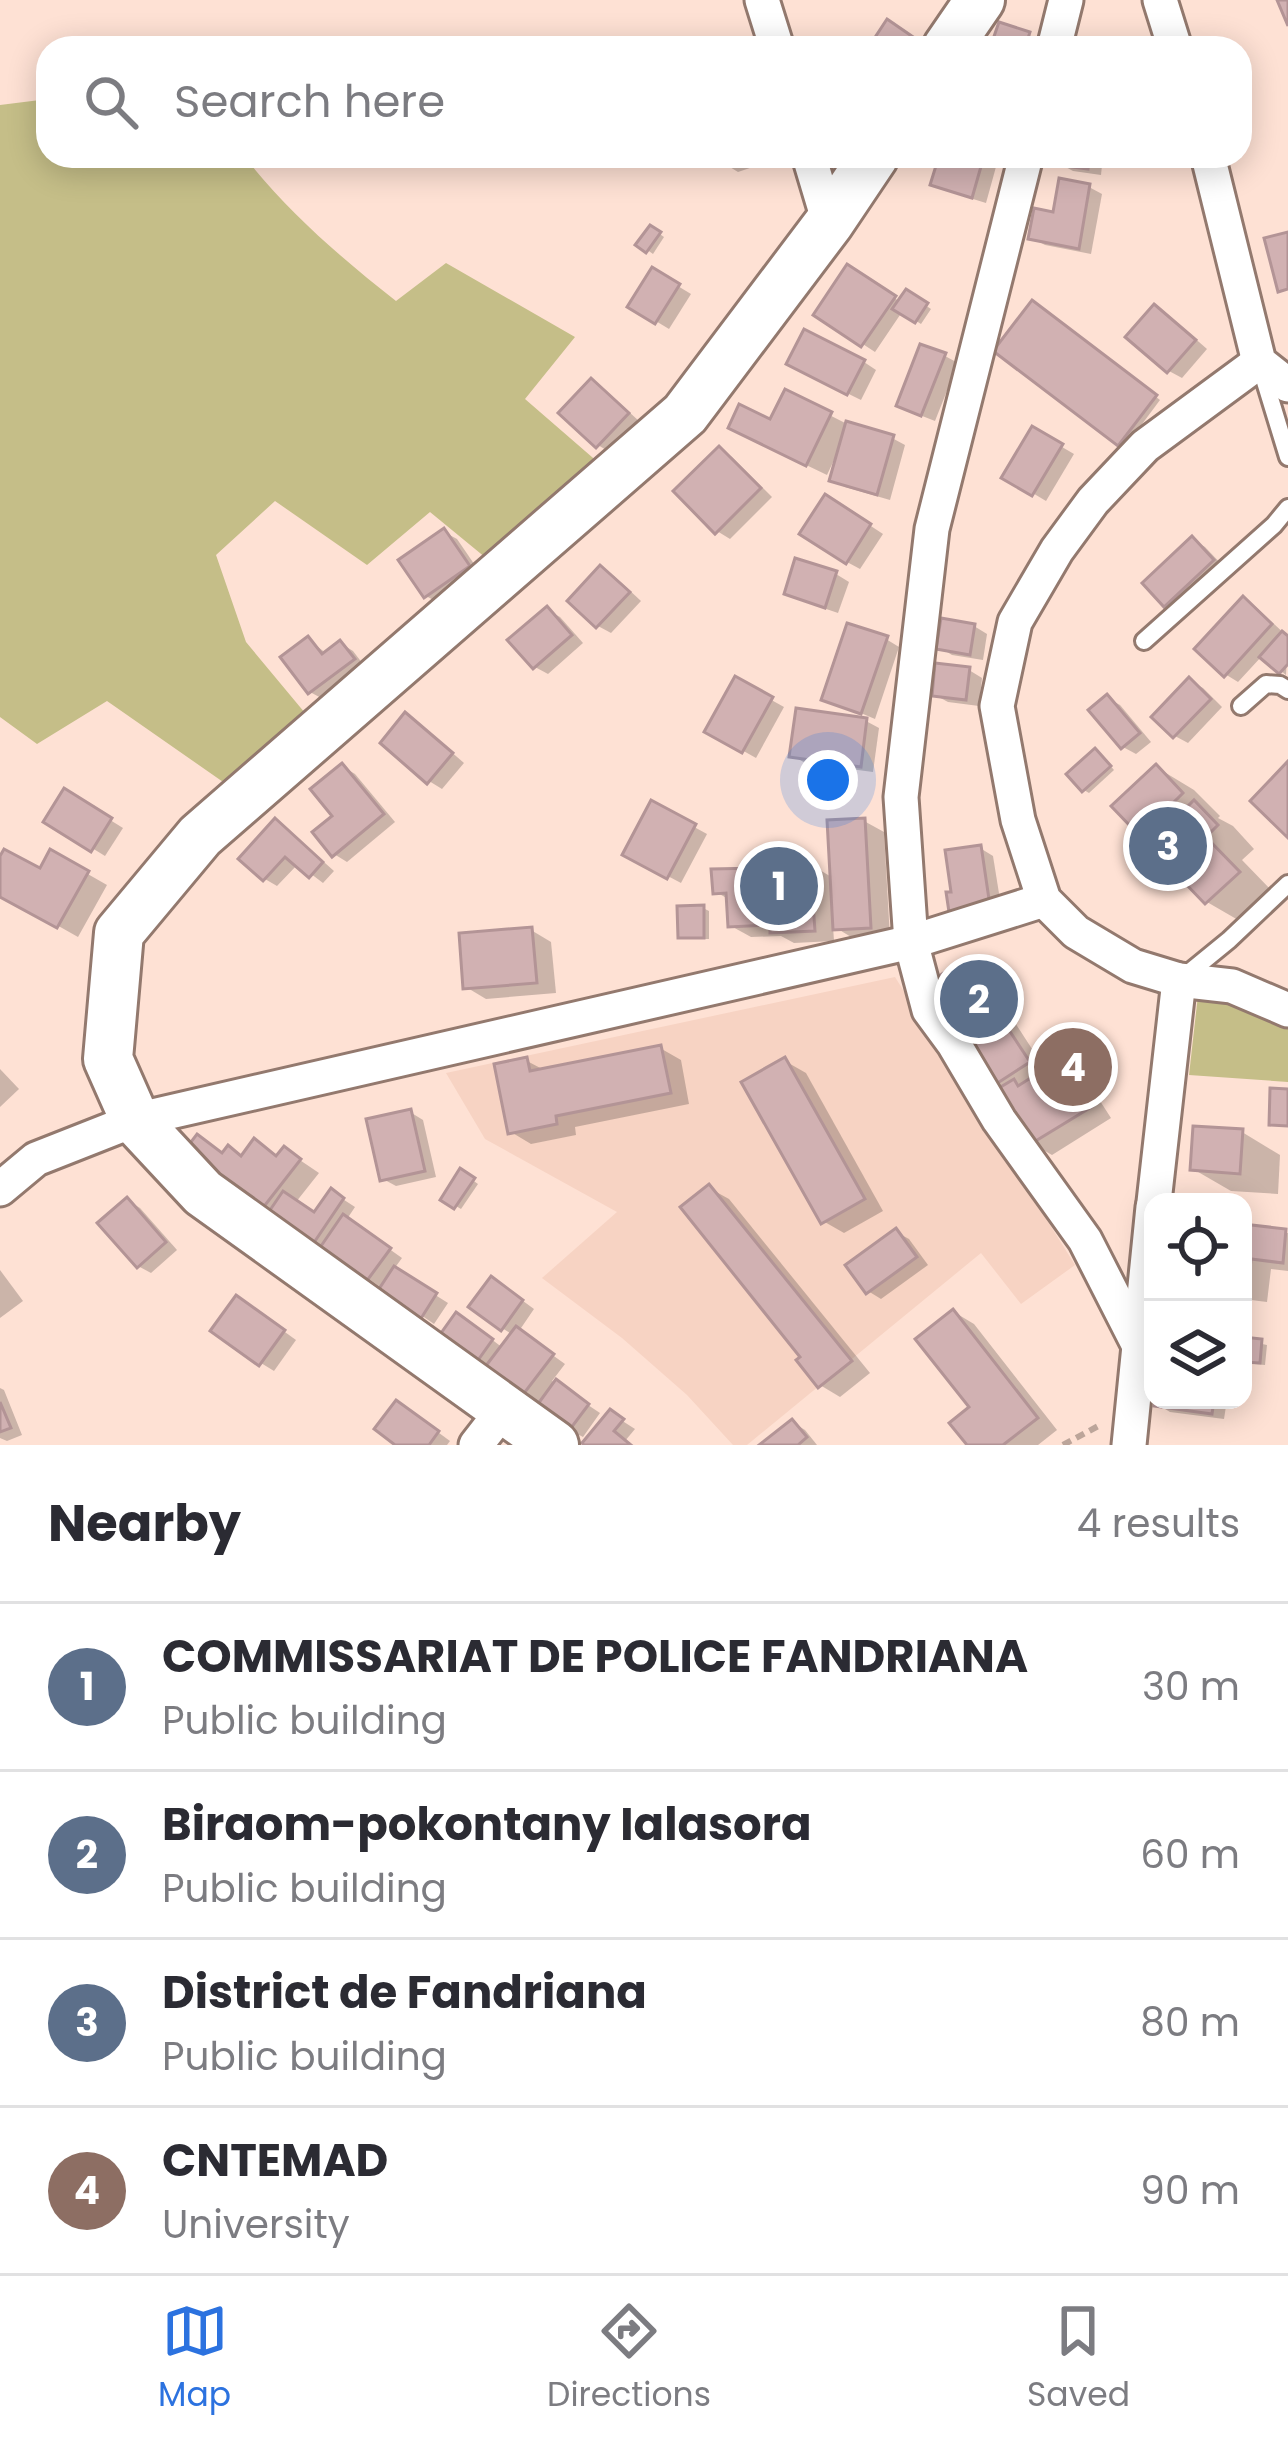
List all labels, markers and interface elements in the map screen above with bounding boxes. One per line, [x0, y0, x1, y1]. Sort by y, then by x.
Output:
search box [36, 36, 1252, 168]
icon: search [78, 69, 144, 135]
text: Search here [174, 70, 445, 133]
your location [798, 750, 858, 810]
pin: 3 [1129, 801, 1207, 891]
pin: 1 [740, 841, 818, 931]
pin: 2 [940, 954, 1018, 1044]
pin: 4 [1034, 1022, 1112, 1112]
map controls [1144, 1193, 1252, 1409]
button: locate [1144, 1193, 1252, 1301]
button: layers [1144, 1301, 1252, 1409]
text: Nearby [48, 1487, 241, 1559]
text: 4 results [1077, 1496, 1240, 1551]
text: COMMISSARIAT DE POLICE FANDRIANA [162, 1625, 1028, 1688]
text: 1 [80, 1659, 94, 1714]
text: 30 m [1142, 1659, 1240, 1714]
text: Public building [162, 1693, 447, 1748]
text: Biraom-pokontany Ialasora [162, 1793, 812, 1856]
text: 2 [76, 1827, 98, 1882]
text: 60 m [1140, 1827, 1240, 1882]
text: Public building [162, 1861, 447, 1916]
text: District de Fandriana [162, 1961, 647, 2024]
text: 3 [75, 1995, 99, 2050]
text: 80 m [1140, 1995, 1240, 2050]
text: Public building [162, 2029, 447, 2084]
text: CNTEMAD [162, 2129, 388, 2192]
text: 4 [74, 2163, 100, 2218]
text: 90 m [1140, 2163, 1240, 2218]
text: University [162, 2197, 350, 2252]
tab: Map [158, 2298, 231, 2420]
tab: Directions [547, 2298, 711, 2420]
tab: Saved [1027, 2298, 1130, 2420]

